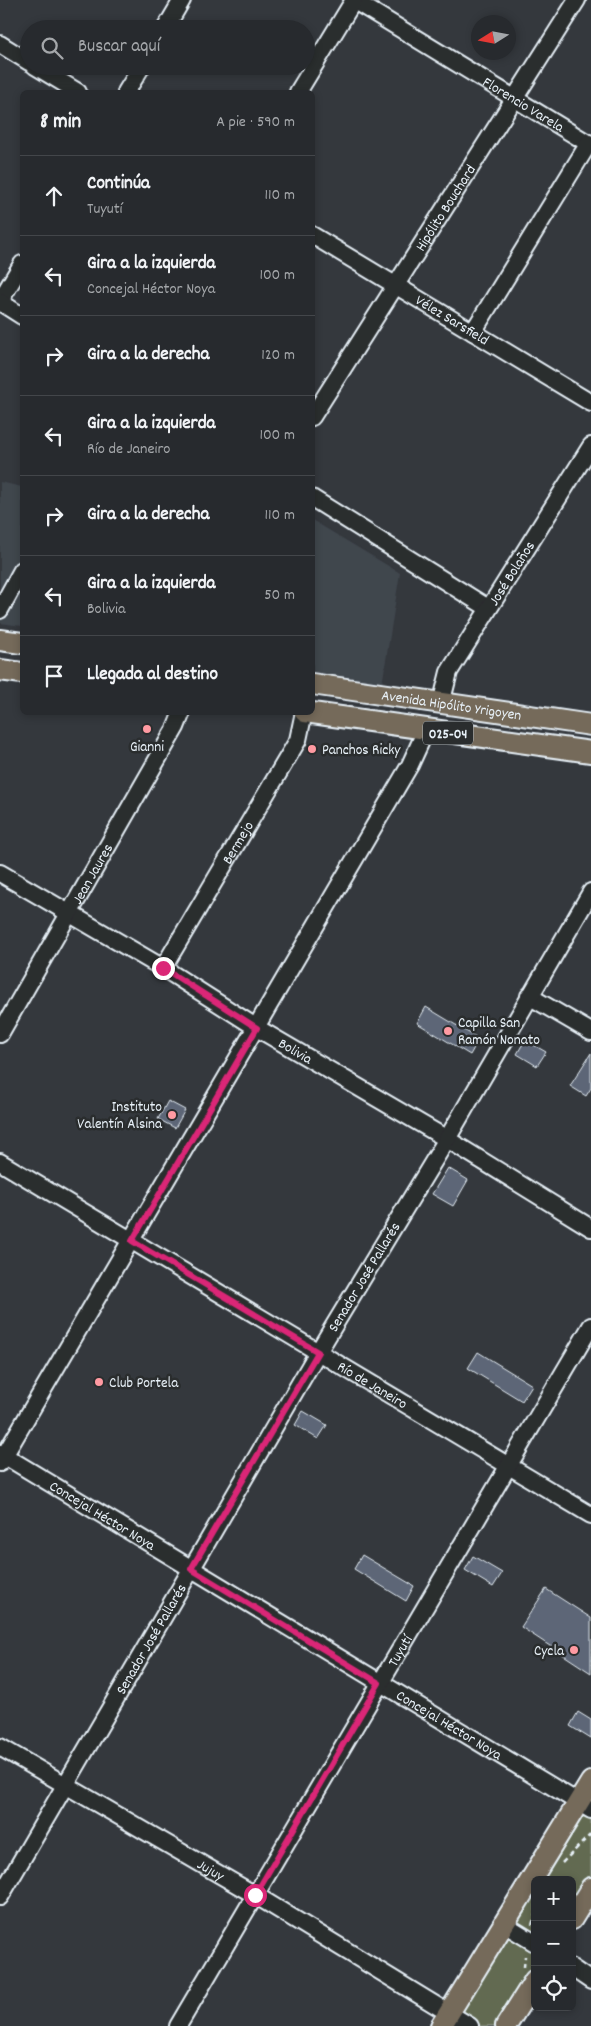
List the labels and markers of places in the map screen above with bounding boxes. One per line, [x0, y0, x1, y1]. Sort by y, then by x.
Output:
marker: Gianni [141, 723, 153, 735]
place label: Gianni [130, 737, 164, 759]
place label: Panchos Ricky [322, 740, 401, 762]
marker: Panchos Ricky [306, 743, 318, 755]
place label: Capilla San Ramón Nonato [458, 1013, 540, 1052]
marker: Capilla San Ramón Nonato [442, 1025, 454, 1037]
place label: Instituto Valentín Alsina [77, 1097, 163, 1136]
marker: Instituto Valentín Alsina [166, 1109, 178, 1121]
place label: Club Portela [109, 1373, 179, 1395]
marker: Club Portela [93, 1376, 105, 1388]
place label: Cycla [534, 1641, 565, 1663]
marker: Cycla [568, 1644, 580, 1656]

